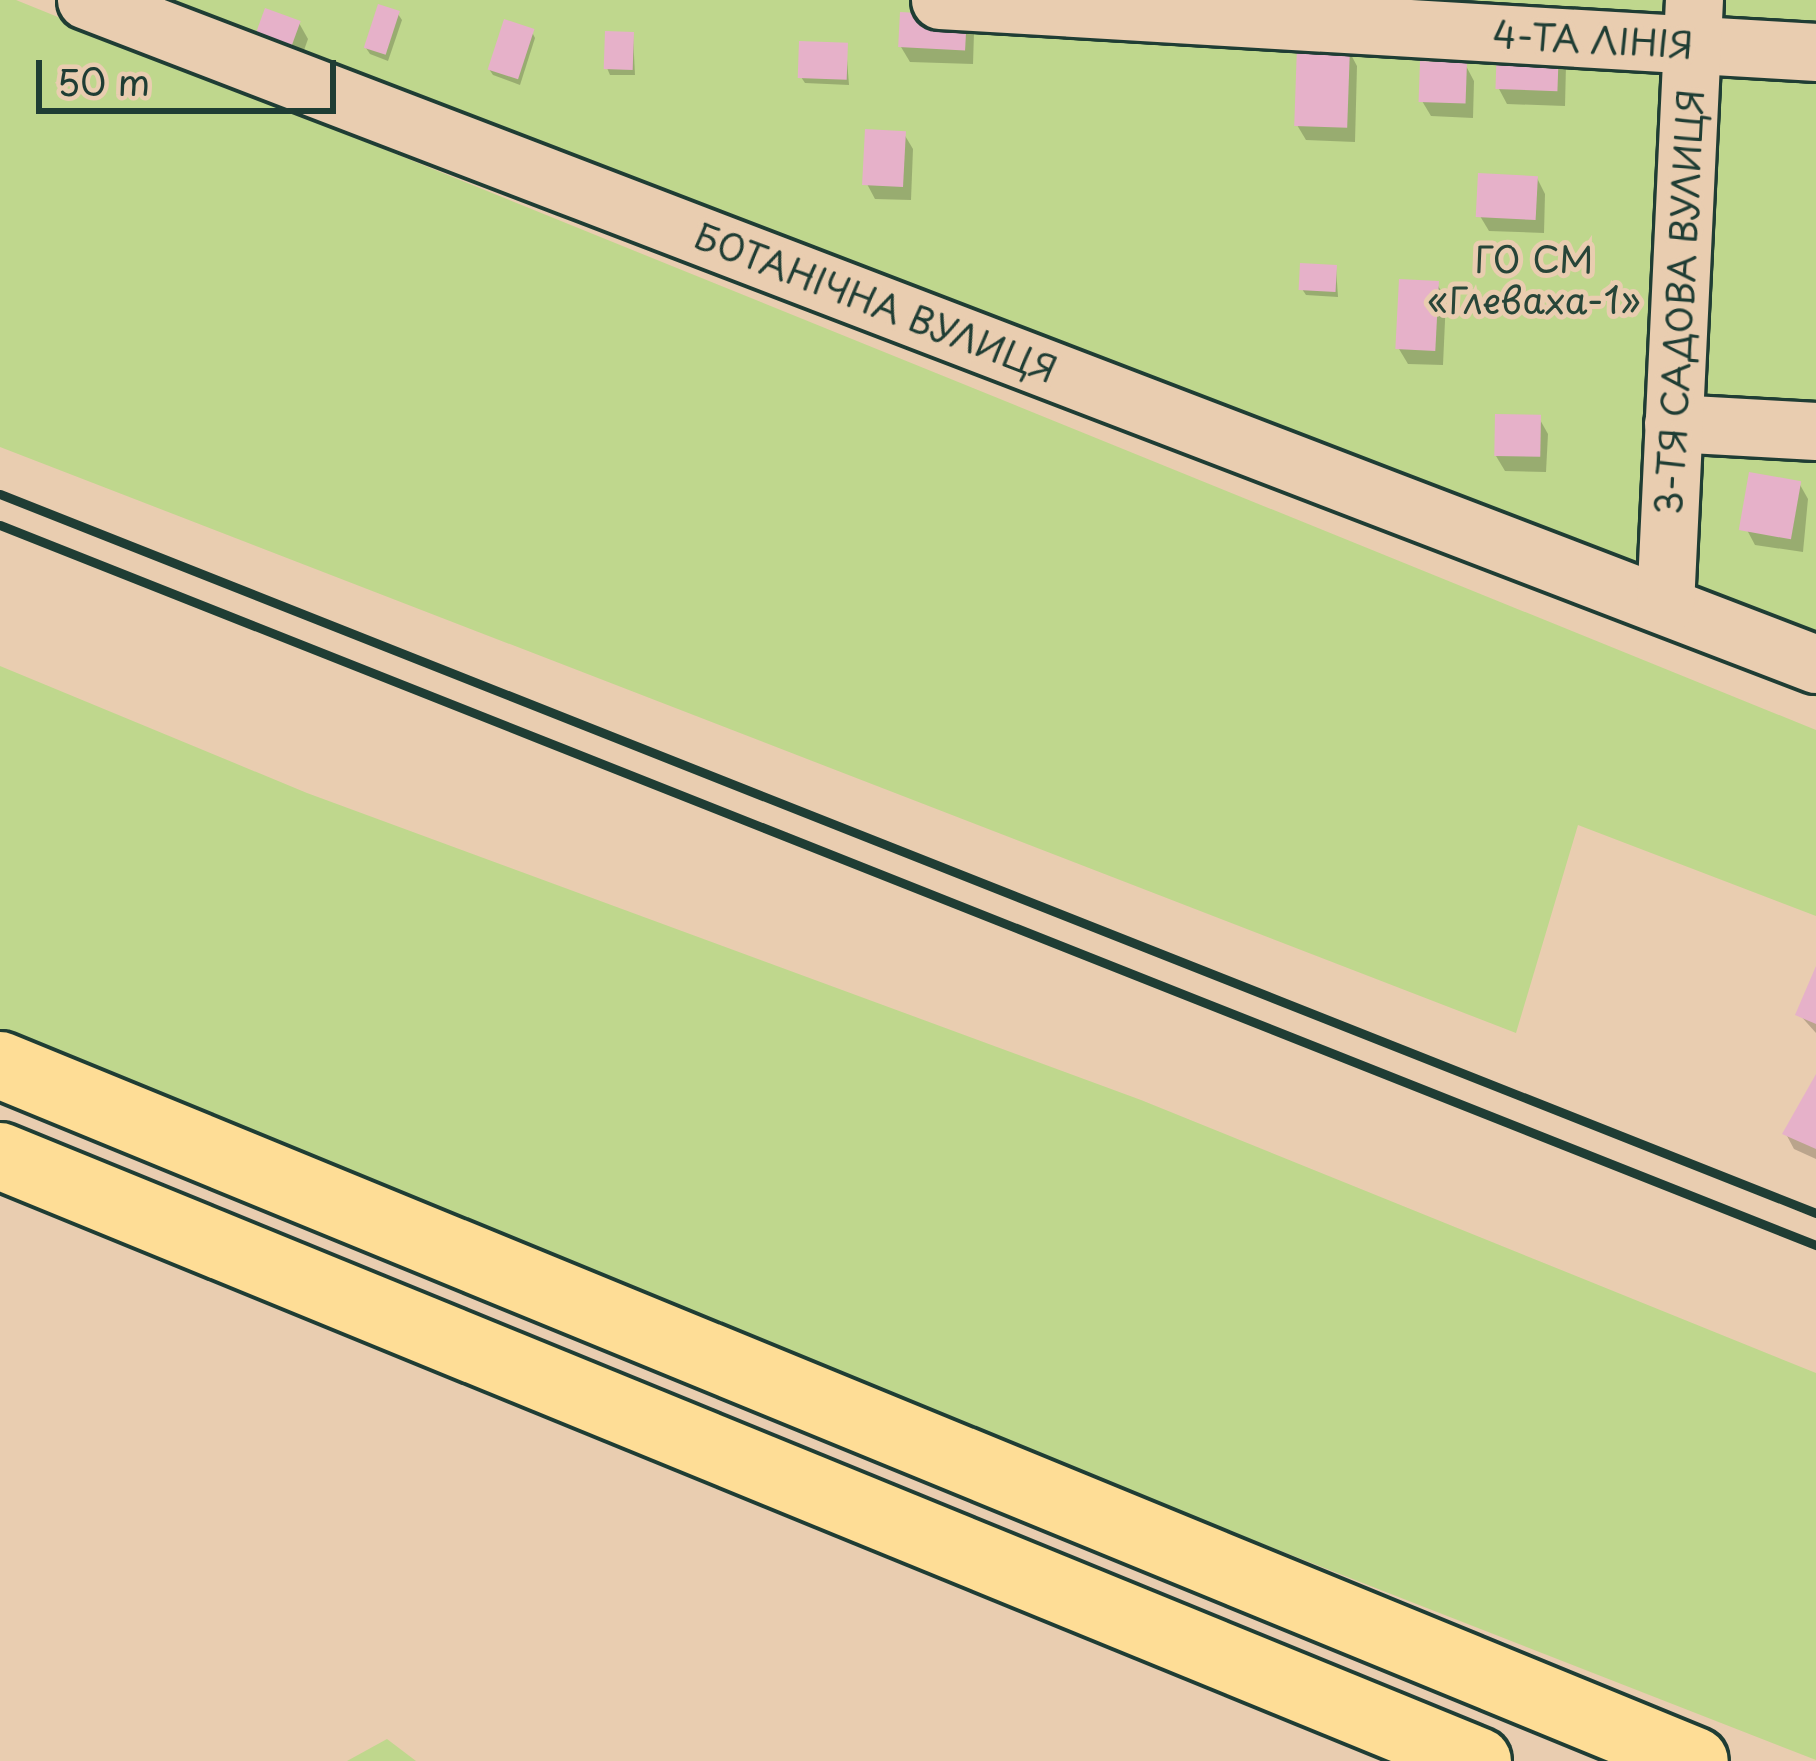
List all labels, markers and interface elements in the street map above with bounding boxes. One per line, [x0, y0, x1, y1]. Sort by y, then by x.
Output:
street label: 4-ТА ЛІНІЯ [1491, 12, 1695, 66]
scale bar [42, 36, 342, 110]
text: 50 m [57, 54, 150, 108]
street label: 3-ТЯ САДОВА ВУЛИЦЯ [1646, 87, 1712, 517]
street label: БОТАНІЧНА ВУЛИЦЯ [689, 213, 1063, 391]
park label: ГО СМ «Глеваха-1» [1427, 236, 1641, 321]

